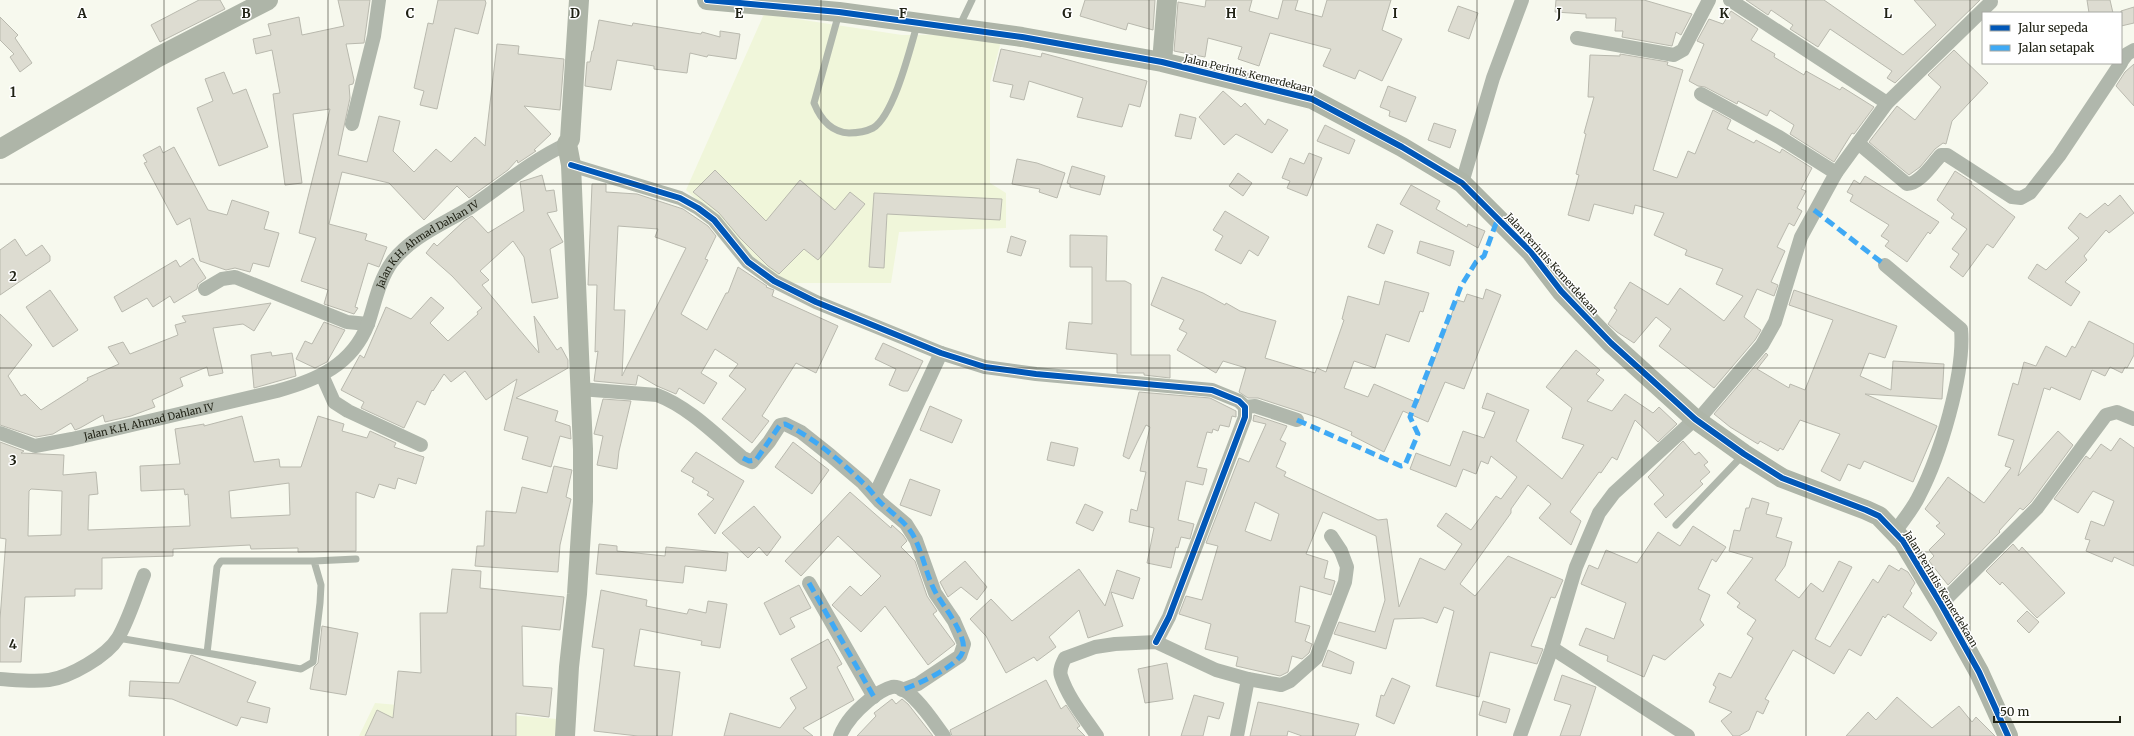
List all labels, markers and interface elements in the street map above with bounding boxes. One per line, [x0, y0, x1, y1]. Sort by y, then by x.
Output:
text: A [76, 5, 87, 22]
text: B [241, 5, 251, 22]
text: C [406, 5, 415, 22]
text: D [570, 5, 580, 22]
text: E [735, 5, 744, 22]
text: F [899, 5, 907, 22]
text: G [1062, 5, 1072, 22]
text: H [1226, 5, 1237, 22]
text: I [1392, 5, 1398, 22]
text: J [1555, 5, 1562, 22]
text: K [1719, 5, 1729, 22]
text: L [1884, 5, 1893, 22]
legend [1982, 12, 2122, 64]
text: Jalur sepeda [2017, 20, 2089, 35]
text: Jalan setapak [2017, 40, 2095, 55]
street label: Jalan Perintis Kemerdekaan [1182, 51, 1315, 96]
text: 1 [10, 84, 16, 101]
street label: Jalan K.H. Ahmad Dahlan IV [373, 197, 481, 291]
street label: Jalan Perintis Kemerdekaan [1502, 209, 1602, 318]
text: 2 [9, 268, 17, 285]
street label: Jalan K.H. Ahmad Dahlan IV [81, 399, 216, 443]
text: 3 [9, 452, 17, 469]
street label: Jalan Perintis Kemerdekaan [1901, 528, 1981, 650]
text: 4 [9, 636, 18, 653]
scale bar [1994, 698, 2120, 724]
text: 50 m [2000, 704, 2029, 719]

